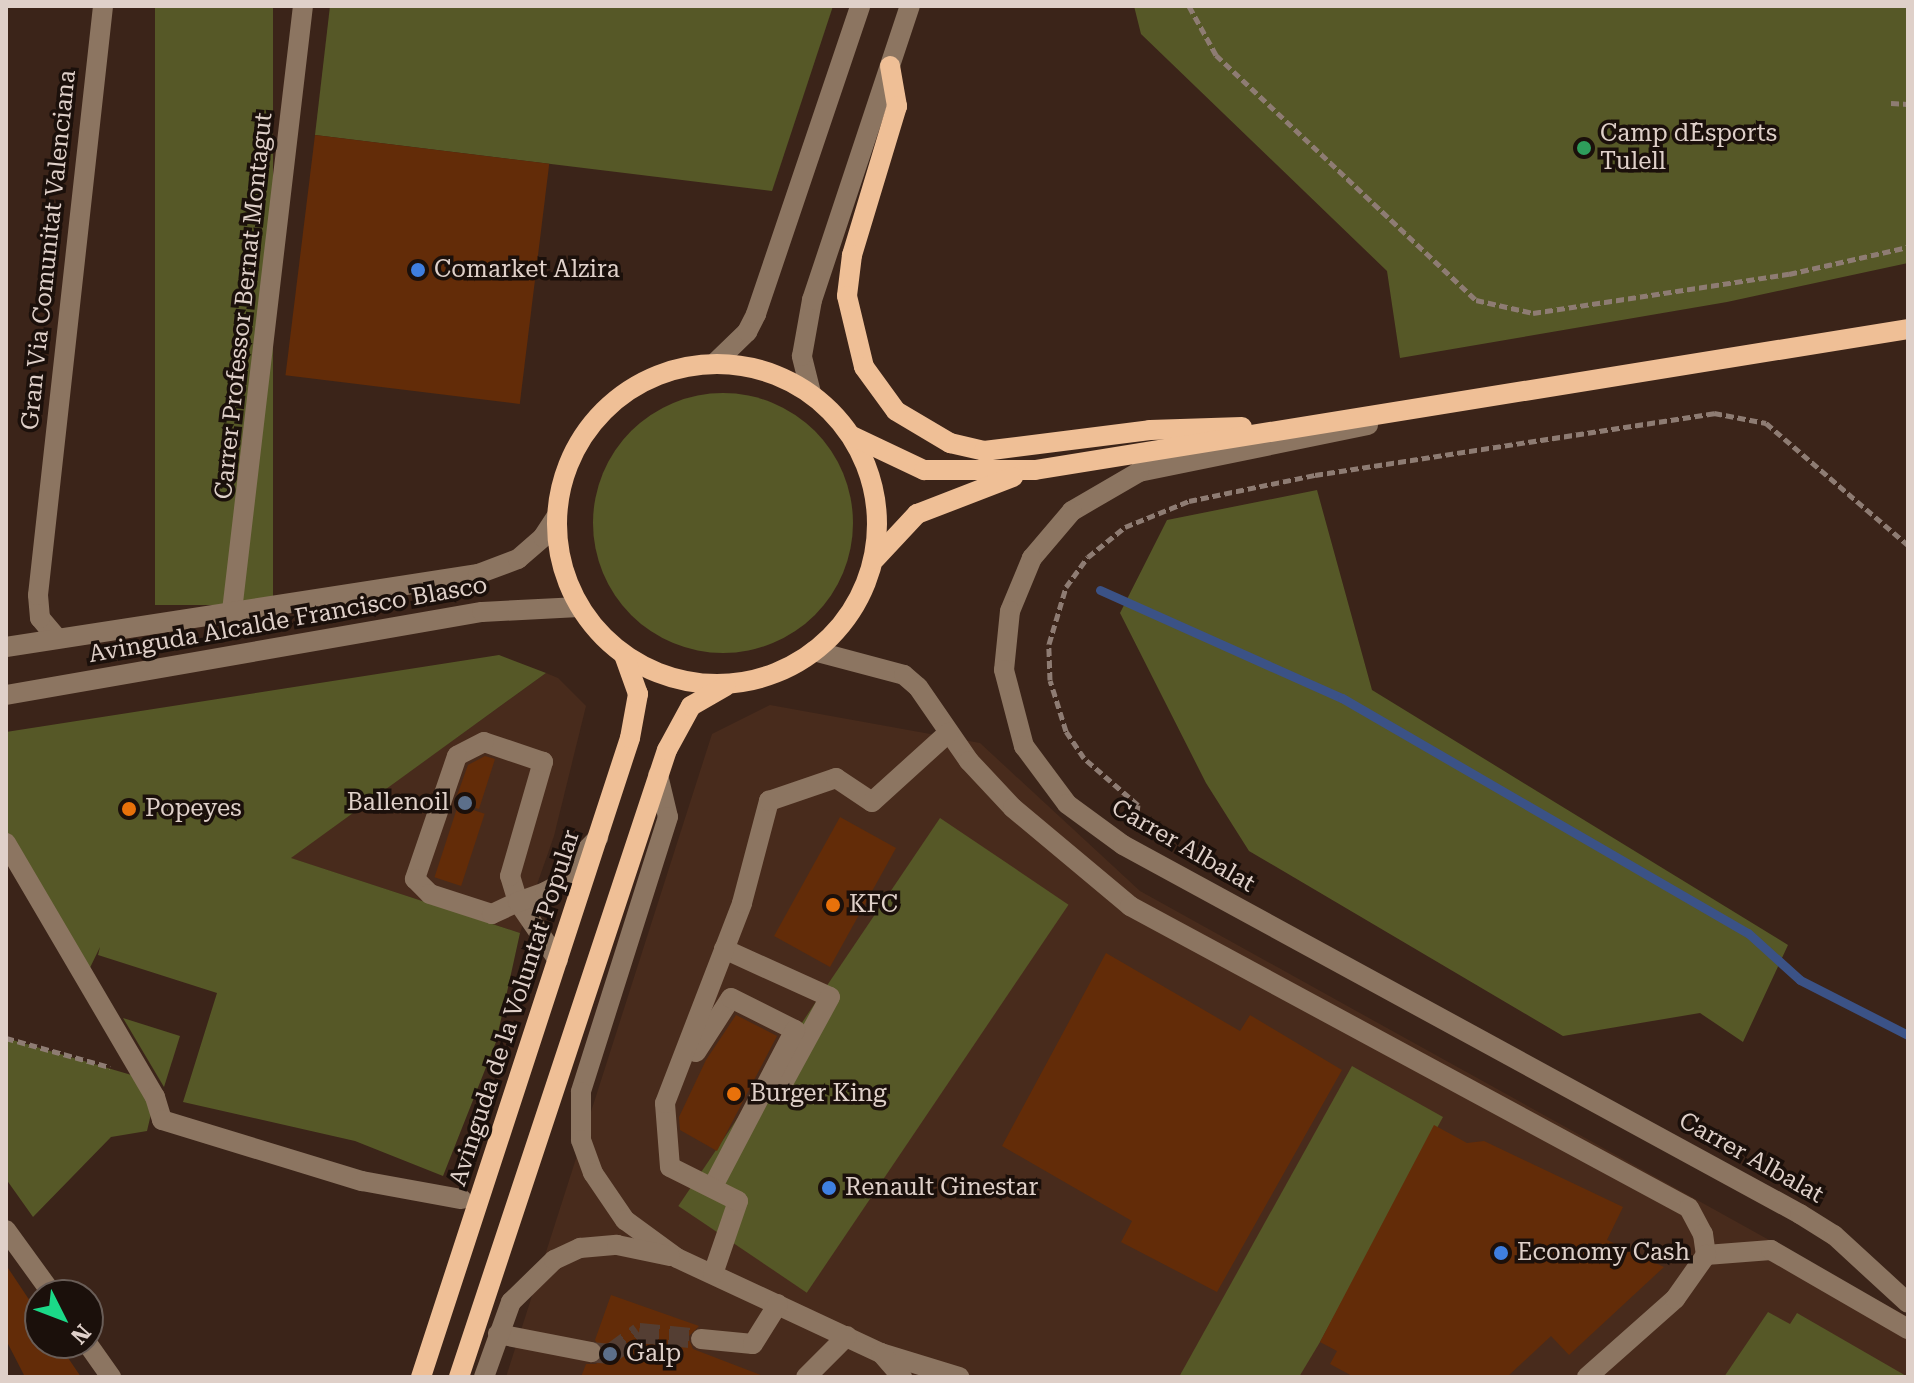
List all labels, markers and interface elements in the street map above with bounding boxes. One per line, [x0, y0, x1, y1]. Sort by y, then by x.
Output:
street label: Gran Via Comunitat Valenciana [16, 69, 82, 431]
street label: Carrer Professor Bernat Montagut [209, 111, 279, 501]
place label: Camp d´Esports Tulell [1600, 120, 1777, 176]
marker: Camp d´Esports Tulell [1575, 139, 1593, 157]
place label: Comarket Alzira [434, 256, 620, 284]
marker: Comarket Alzira [409, 261, 427, 279]
street label: Avinguda Alcalde Francisco Blasco [87, 571, 489, 669]
place label: Ballenoil [347, 789, 449, 817]
street label: Carrer Albalat [1106, 793, 1260, 899]
marker: Ballenoil [456, 794, 474, 812]
place label: Popeyes [145, 795, 242, 823]
marker: Popeyes [120, 800, 138, 818]
street label: Avinguda de la Voluntat Popular [444, 826, 586, 1190]
place label: KFC [849, 891, 898, 919]
marker: KFC [824, 896, 842, 914]
place label: Burger King [750, 1080, 887, 1108]
marker: Burger King [725, 1085, 743, 1103]
street label: Carrer Albalat [1674, 1106, 1828, 1210]
place label: Renault Ginestar [845, 1174, 1038, 1202]
marker: Renault Ginestar [820, 1179, 838, 1197]
place label: Economy Cash [1517, 1239, 1690, 1267]
marker: Economy Cash [1492, 1244, 1510, 1262]
north arrow [24, 1279, 104, 1359]
text: N [66, 1319, 96, 1349]
place label: Galp [626, 1340, 681, 1368]
marker: Galp [601, 1345, 619, 1363]

